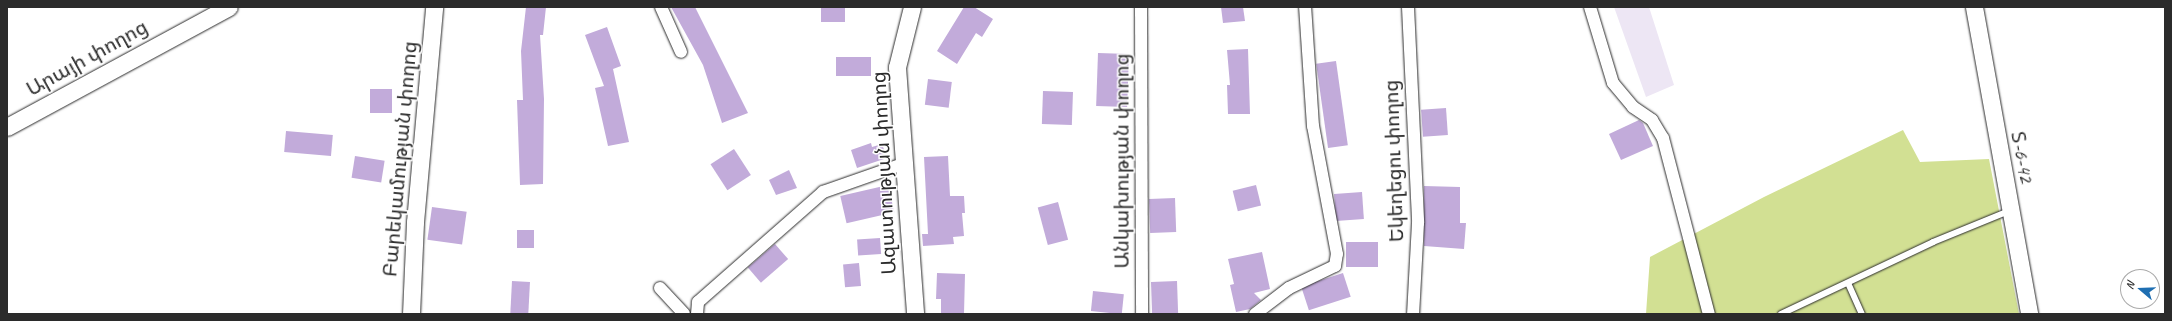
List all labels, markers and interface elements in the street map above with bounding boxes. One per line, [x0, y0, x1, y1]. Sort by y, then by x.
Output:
street label: Արայի փողոց [22, 15, 152, 101]
street label: Բարեկամության փողոց [378, 40, 422, 278]
street label: Անկախության փողոց [1110, 53, 1134, 269]
street label: Ազատության փողոց [867, 71, 901, 275]
street label: Եկեղեցու փողոց [1379, 79, 1409, 243]
street label: Տ-6-42 [2006, 130, 2038, 184]
north arrow [2120, 269, 2160, 309]
text: N [2122, 280, 2137, 291]

